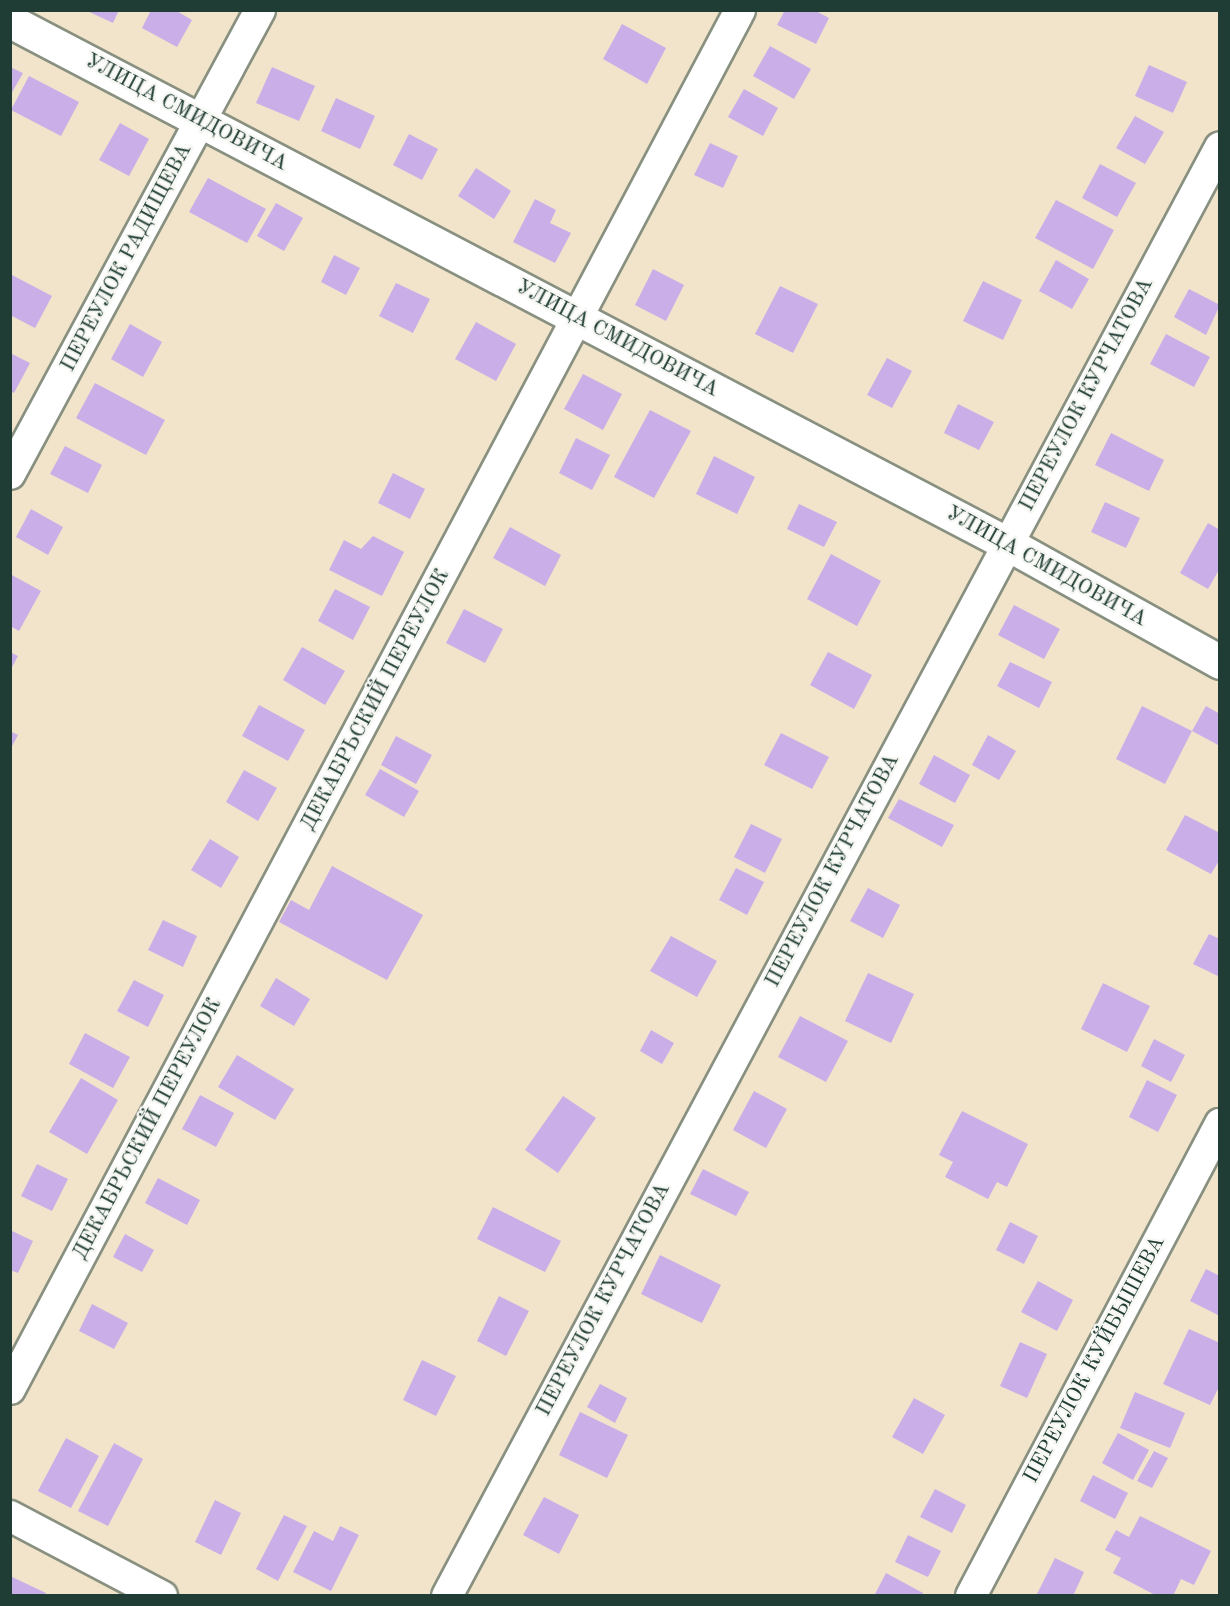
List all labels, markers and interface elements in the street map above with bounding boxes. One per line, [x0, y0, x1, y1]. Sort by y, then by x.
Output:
street label: УЛИЦА СМИДОВИЧА [80, 49, 292, 177]
street label: ПЕРЕУЛОК РАДИЩЕВА [56, 140, 198, 376]
street label: ПЕРЕУЛОК КУРЧАТОВА [1015, 274, 1159, 516]
street label: УЛИЦА СМИДОВИЧА [511, 275, 723, 403]
street label: УЛИЦА СМИДОВИЧА [941, 501, 1151, 633]
street label: ДЕКАБРЬСКИЙ ПЕРЕУЛОК [296, 565, 456, 835]
street label: ПЕРЕУЛОК КУРЧАТОВА [761, 750, 905, 992]
street label: ДЕКАБРЬСКИЙ ПЕРЕУЛОК [68, 994, 228, 1264]
street label: ПЕРЕУЛОК КУРЧАТОВА [532, 1179, 676, 1421]
street label: ПЕРЕУЛОК КУЙБЫШЕВА [1019, 1232, 1171, 1488]

